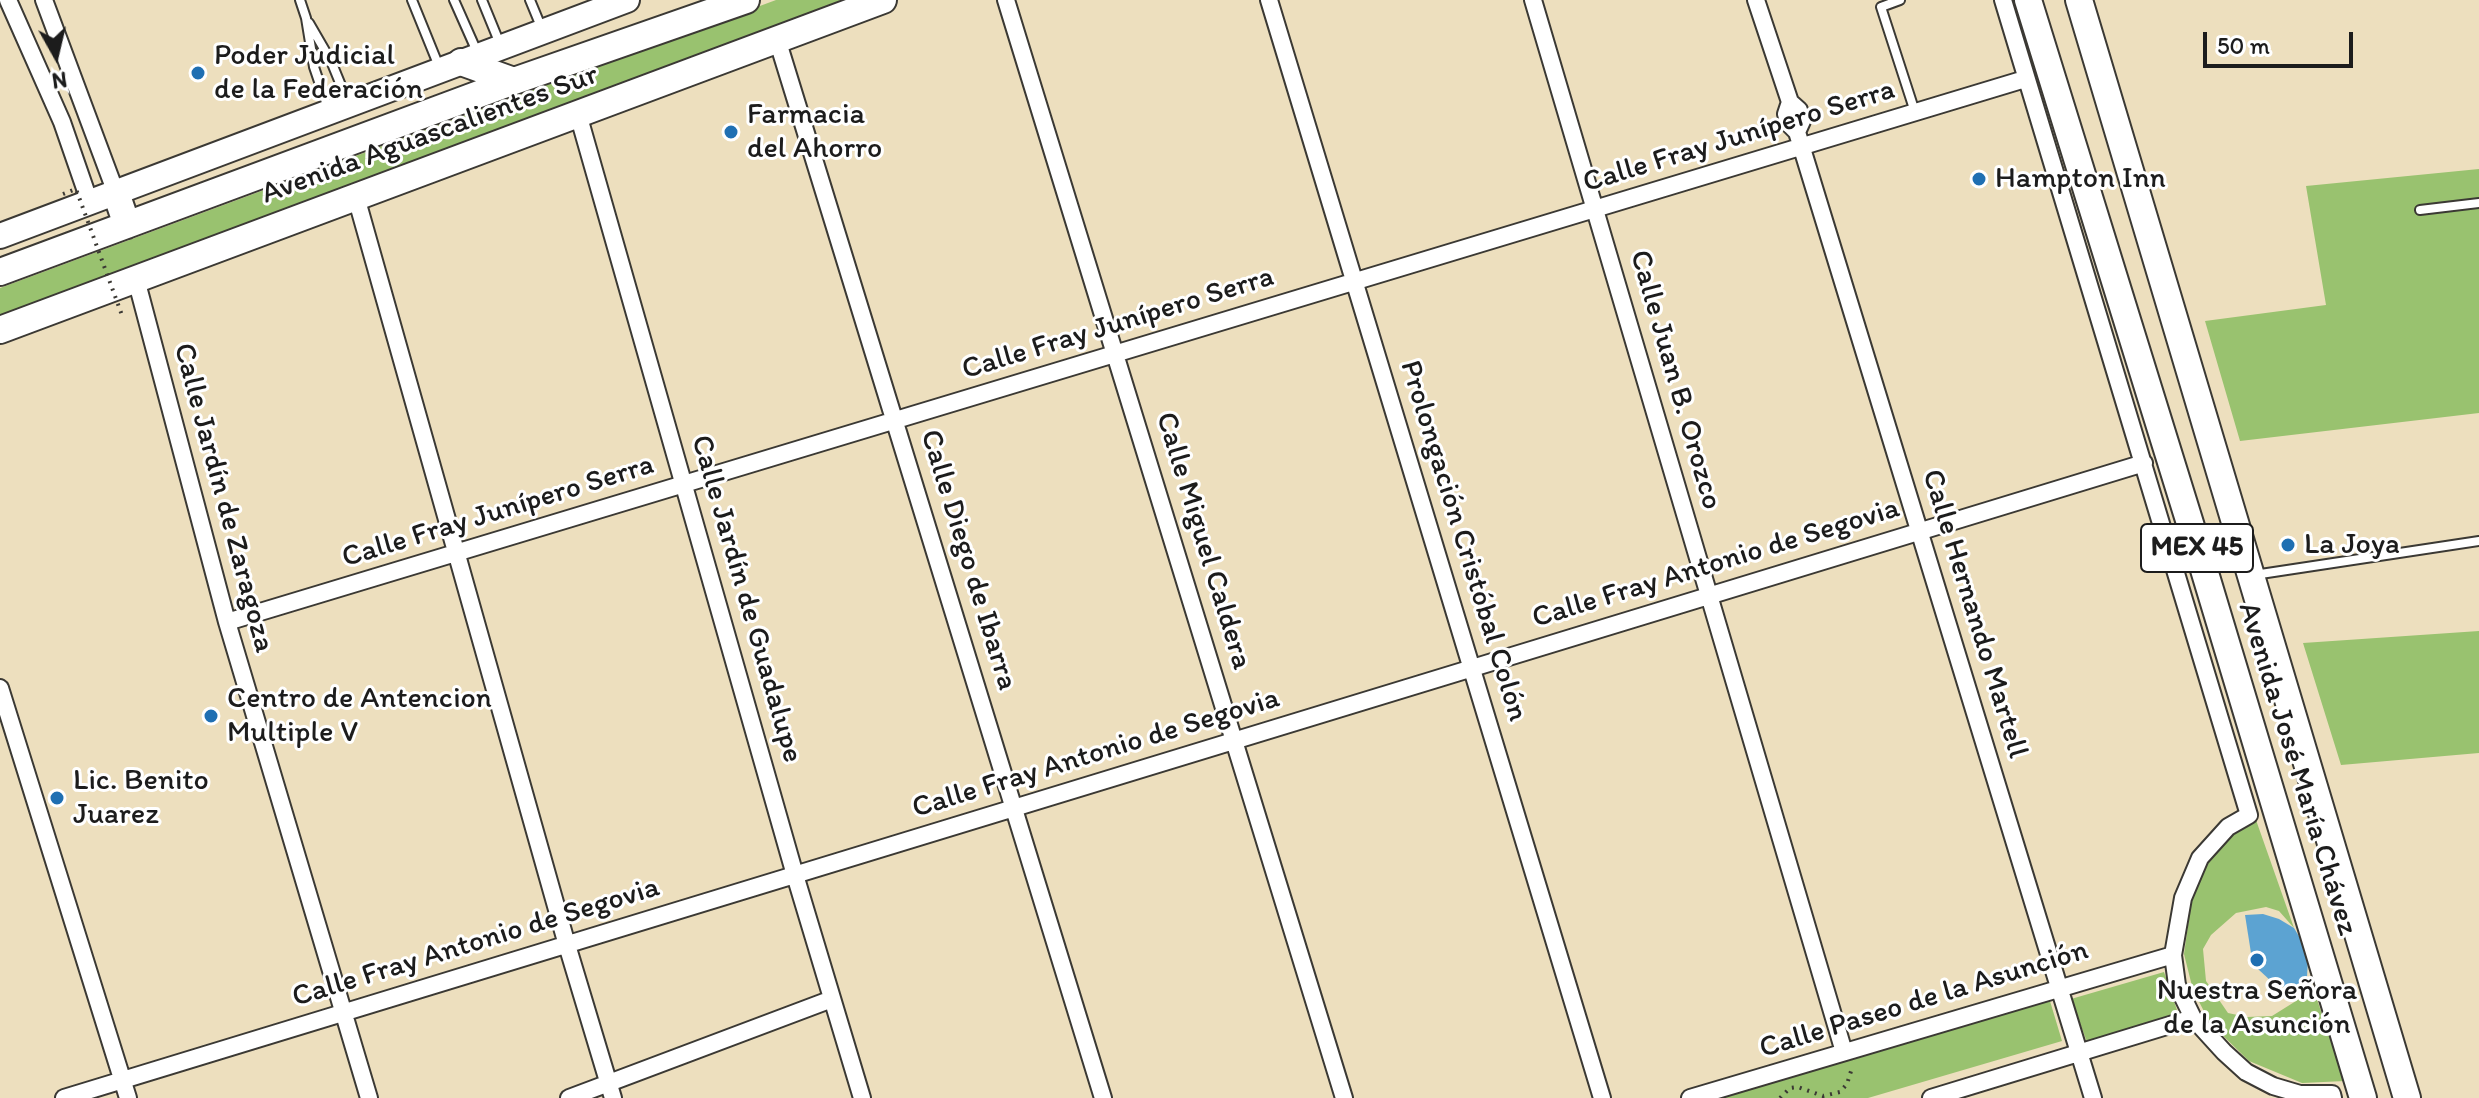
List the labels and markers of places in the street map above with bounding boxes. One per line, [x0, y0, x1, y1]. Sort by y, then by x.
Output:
place label: Poder Judicial de la Federación [214, 38, 423, 108]
marker: Poder Judicial de la Federación [189, 64, 207, 82]
place label: Farmacia del Ahorro [747, 97, 882, 168]
marker: Farmacia del Ahorro [722, 123, 740, 141]
place label: Hampton Inn [1995, 161, 2166, 197]
marker: Hampton Inn [1970, 170, 1988, 188]
place label: La Joya [2304, 527, 2400, 563]
marker: La Joya [2279, 536, 2297, 554]
place label: Centro de Antencion Multiple V [227, 681, 492, 752]
marker: Centro de Antencion Multiple V [202, 707, 220, 725]
place label: Lic. Benito Juarez [73, 763, 209, 834]
marker: Lic. Benito Juarez [48, 789, 66, 807]
marker: Nuestra Señora de la Asunción [2248, 951, 2266, 969]
place label: Nuestra Señora de la Asunción [2157, 973, 2357, 1044]

